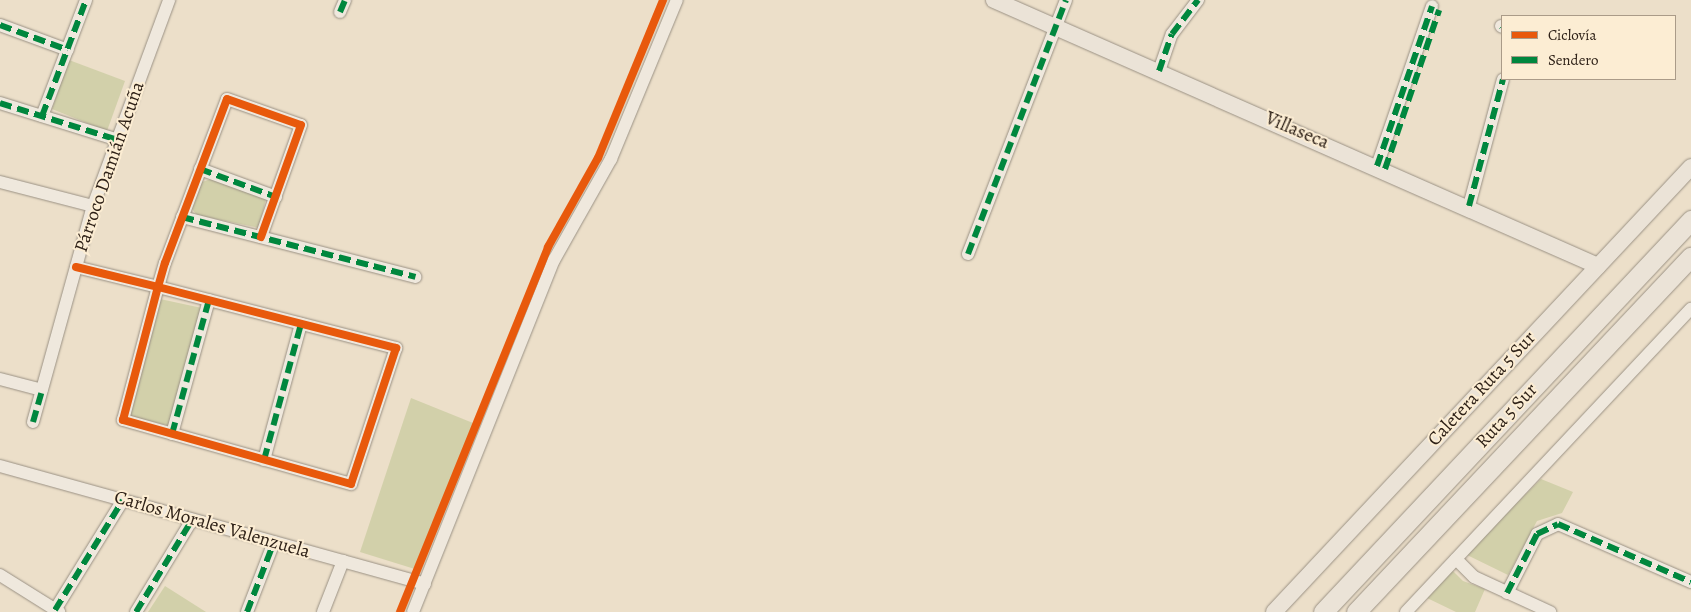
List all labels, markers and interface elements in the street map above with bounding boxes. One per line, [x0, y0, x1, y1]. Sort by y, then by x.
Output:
legend [1501, 15, 1676, 80]
text: Ciclovía [1548, 25, 1596, 45]
text: Sendero [1548, 50, 1598, 70]
street label: Párroco Damián Acuña [70, 79, 150, 255]
street label: Villaseca [1262, 107, 1332, 155]
street label: Caletera Ruta 5 Sur [1423, 327, 1541, 451]
street label: Ruta 5 Sur [1471, 379, 1543, 453]
street label: Carlos Morales Valenzuela [111, 486, 313, 564]

